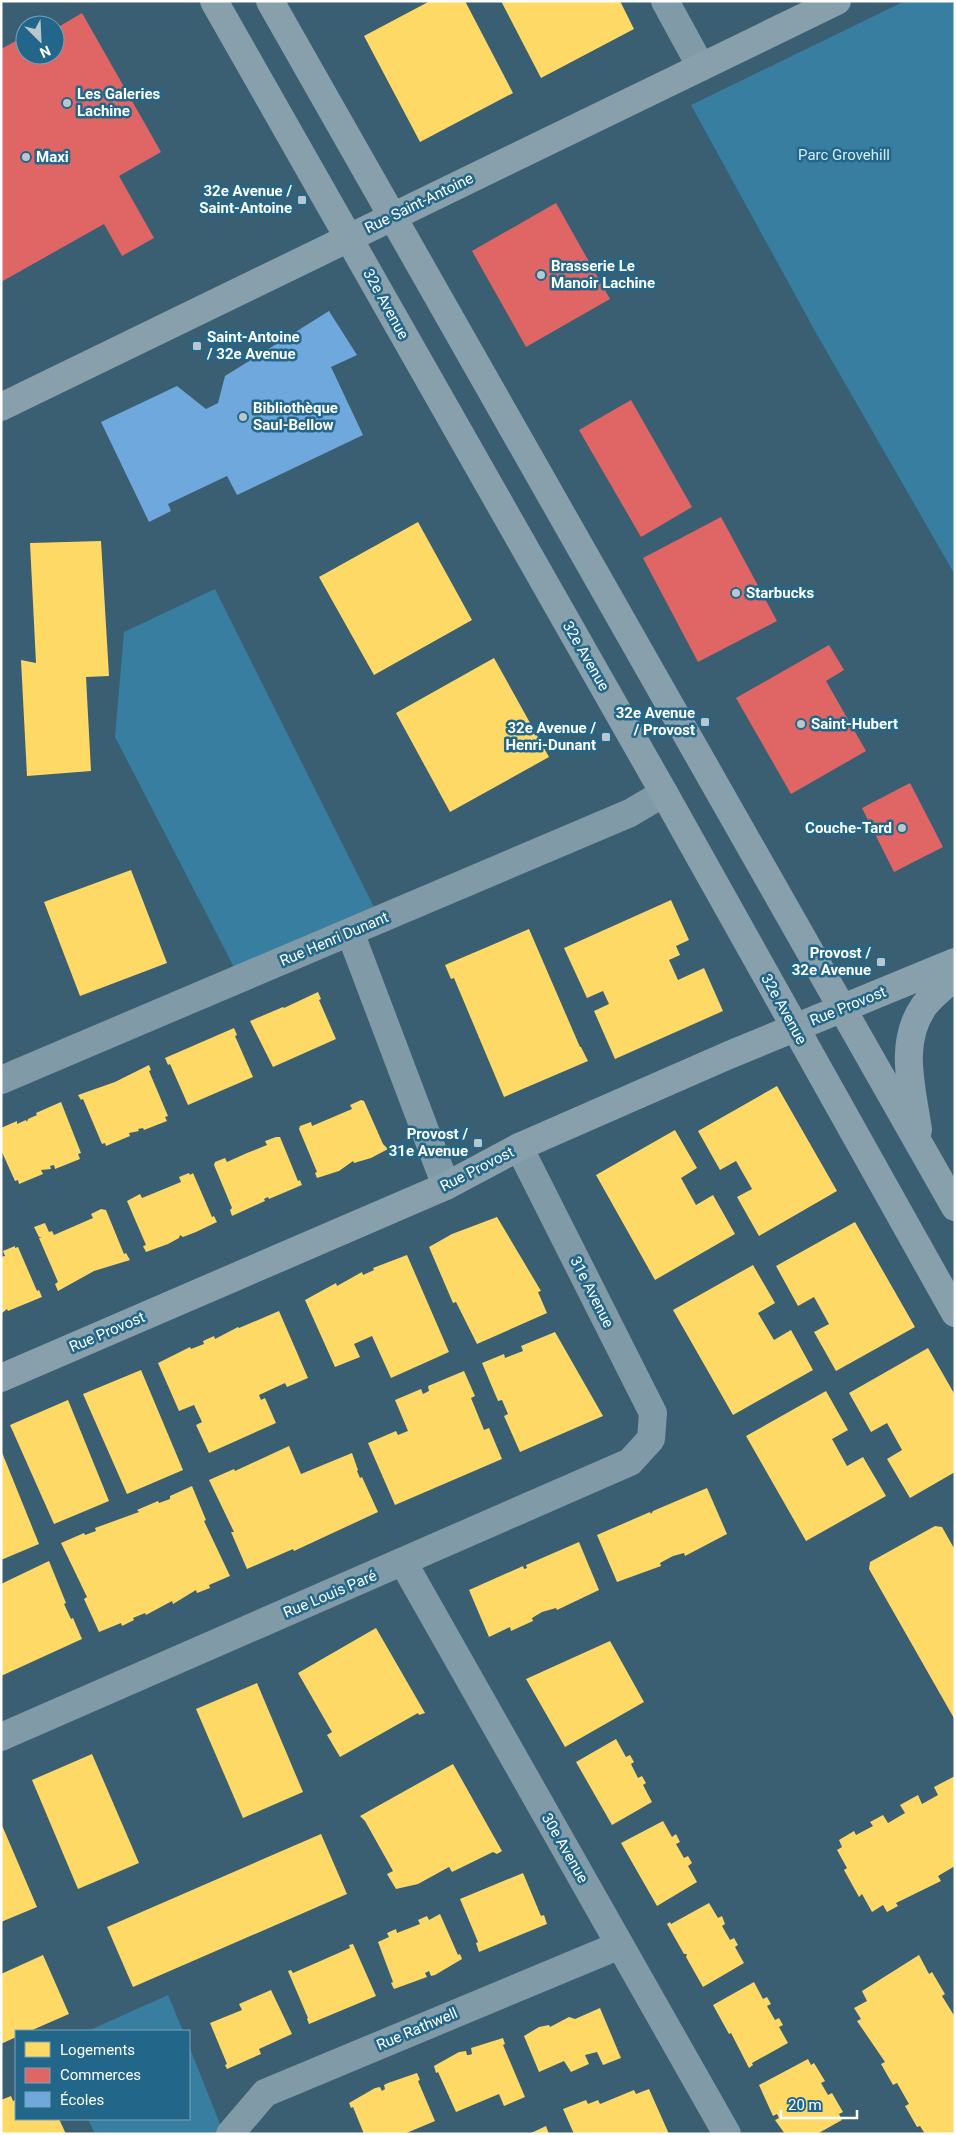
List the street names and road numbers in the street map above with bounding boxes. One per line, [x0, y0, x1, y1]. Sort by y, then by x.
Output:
street label: Rue Saint-Antoine [362, 169, 476, 237]
street label: 32e Avenue [359, 266, 413, 342]
street label: 32e Avenue [559, 618, 613, 694]
street label: Rue Henri Dunant [277, 908, 391, 970]
street label: 32e Avenue [757, 971, 811, 1047]
street label: Rue Provost [807, 983, 889, 1029]
street label: Rue Provost [437, 1143, 517, 1195]
street label: 31e Avenue [566, 1253, 618, 1331]
street label: Rue Provost [66, 1308, 148, 1356]
street label: Rue Louis Paré [281, 1566, 379, 1622]
street label: 30e Avenue [538, 1810, 592, 1886]
street label: Rue Rathwell [374, 2004, 460, 2054]

